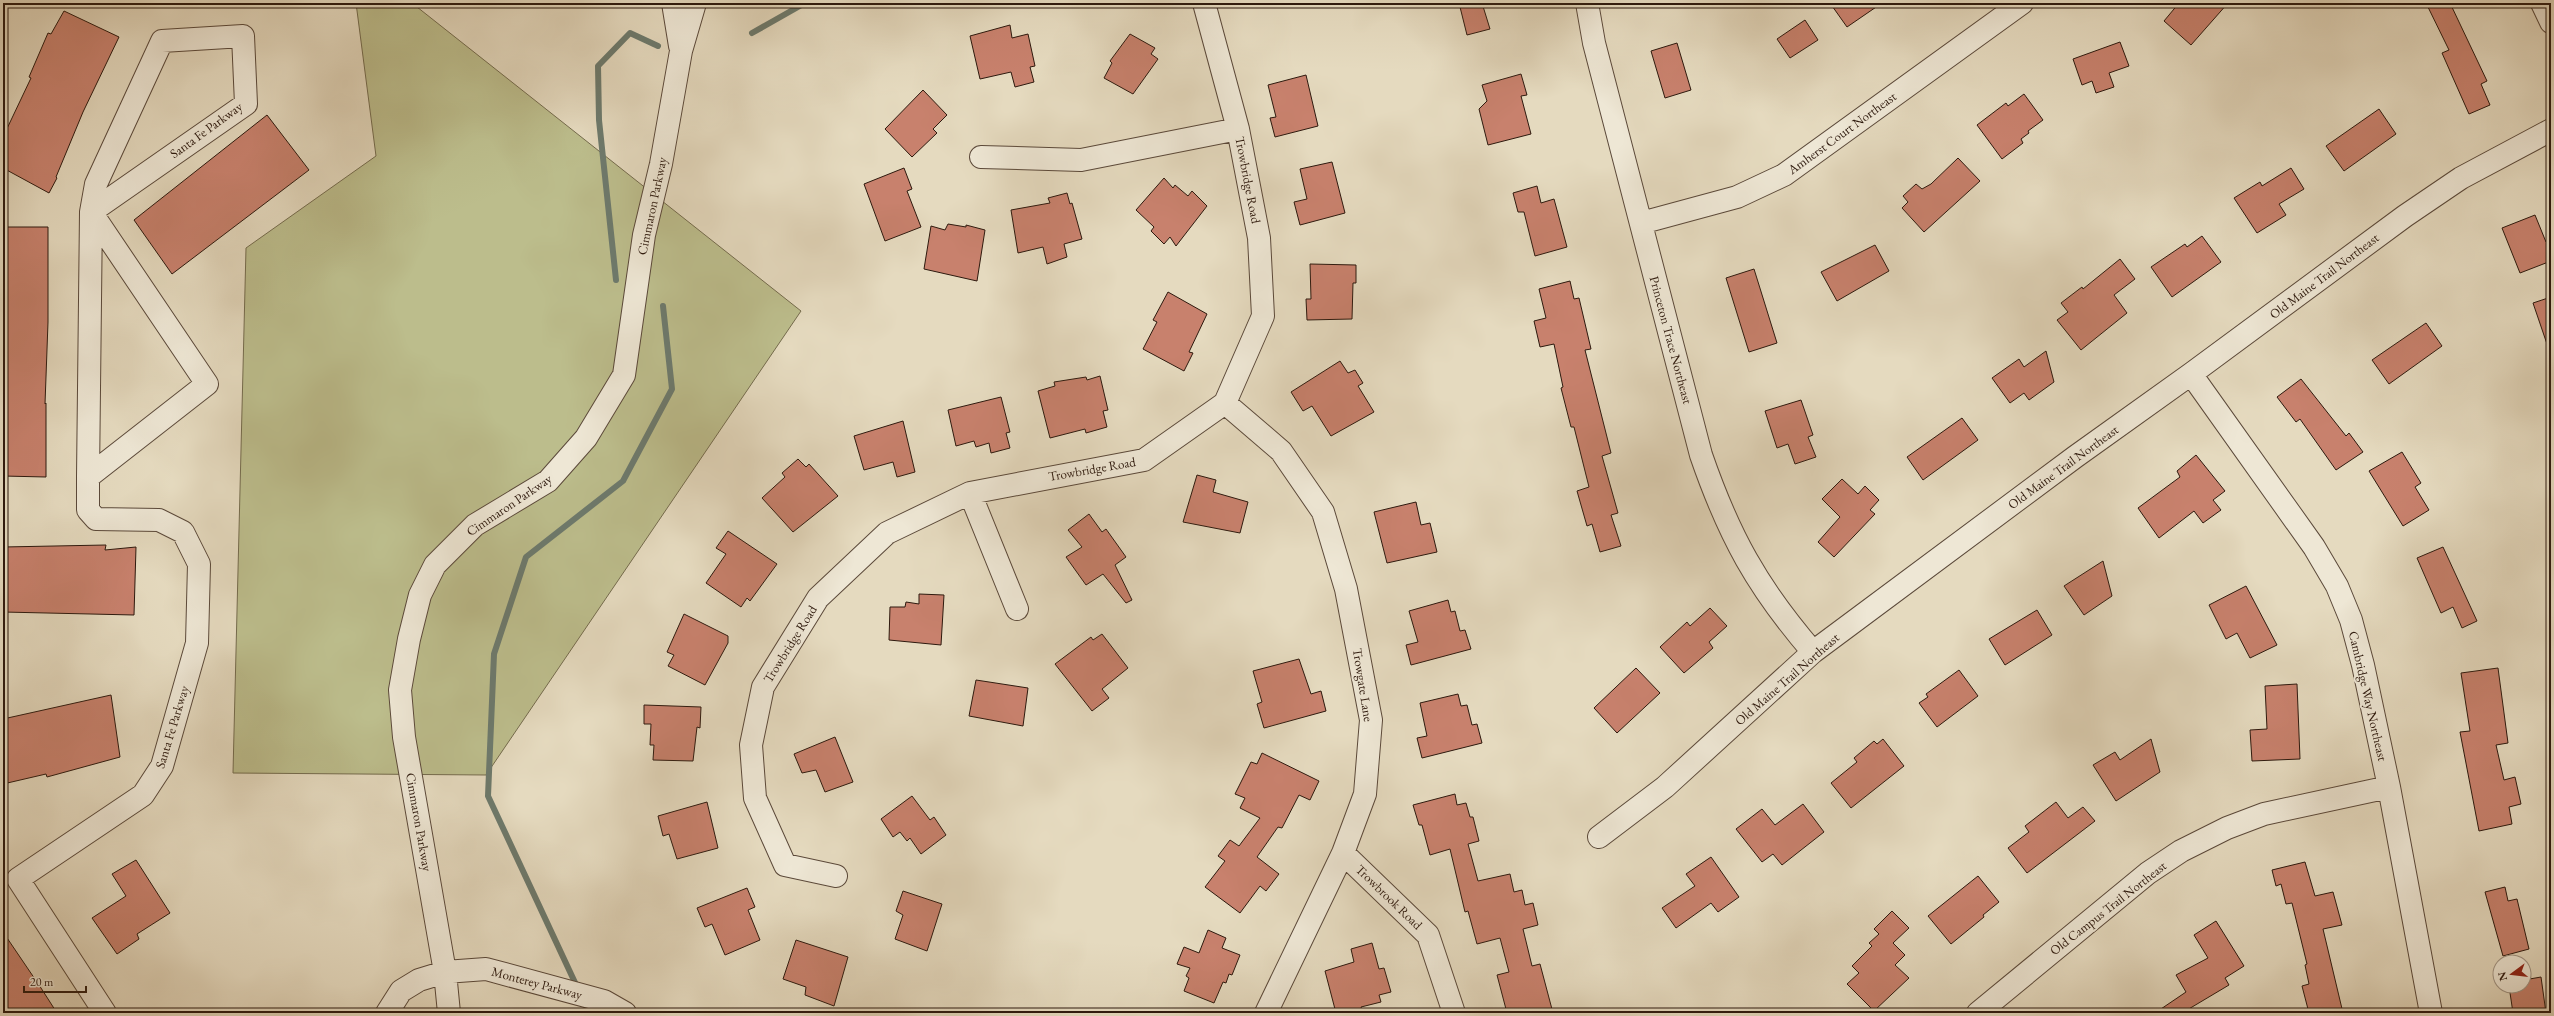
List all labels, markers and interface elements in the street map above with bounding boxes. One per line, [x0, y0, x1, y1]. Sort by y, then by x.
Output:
street label: Amherst Court Northeast [1784, 88, 1900, 179]
street label: Santa Fe Parkway [166, 98, 246, 162]
street label: Trowbridge Road [1231, 135, 1265, 225]
street label: Cimmaron Parkway [633, 155, 671, 257]
street label: Old Maine Trail Northeast [2266, 229, 2382, 323]
street label: Princeton Trace Northeast [1646, 274, 1696, 406]
street label: Old Maine Trail Northeast [2004, 421, 2122, 513]
street label: Trowbridge Road [1047, 453, 1137, 485]
street label: Cimmaron Parkway [463, 470, 555, 540]
street label: Trowbridge Road [759, 602, 821, 686]
street label: Old Maine Trail Northeast [1731, 629, 1843, 729]
street label: Cambridge Way Northeast [2345, 629, 2391, 763]
street label: Trowgate Lane [1349, 647, 1377, 723]
street label: Santa Fe Parkway [151, 683, 193, 770]
street label: Cimmaron Parkway [402, 771, 436, 873]
street label: Old Campus Trail Northeast [2046, 857, 2170, 959]
street label: Trowbrook Road [1352, 861, 1426, 933]
north arrow [2492, 954, 2532, 994]
street label: Monterey Parkway [490, 963, 585, 1003]
scale bar [24, 968, 86, 994]
text: N [2494, 970, 2510, 983]
text: 20 m [30, 974, 54, 990]

